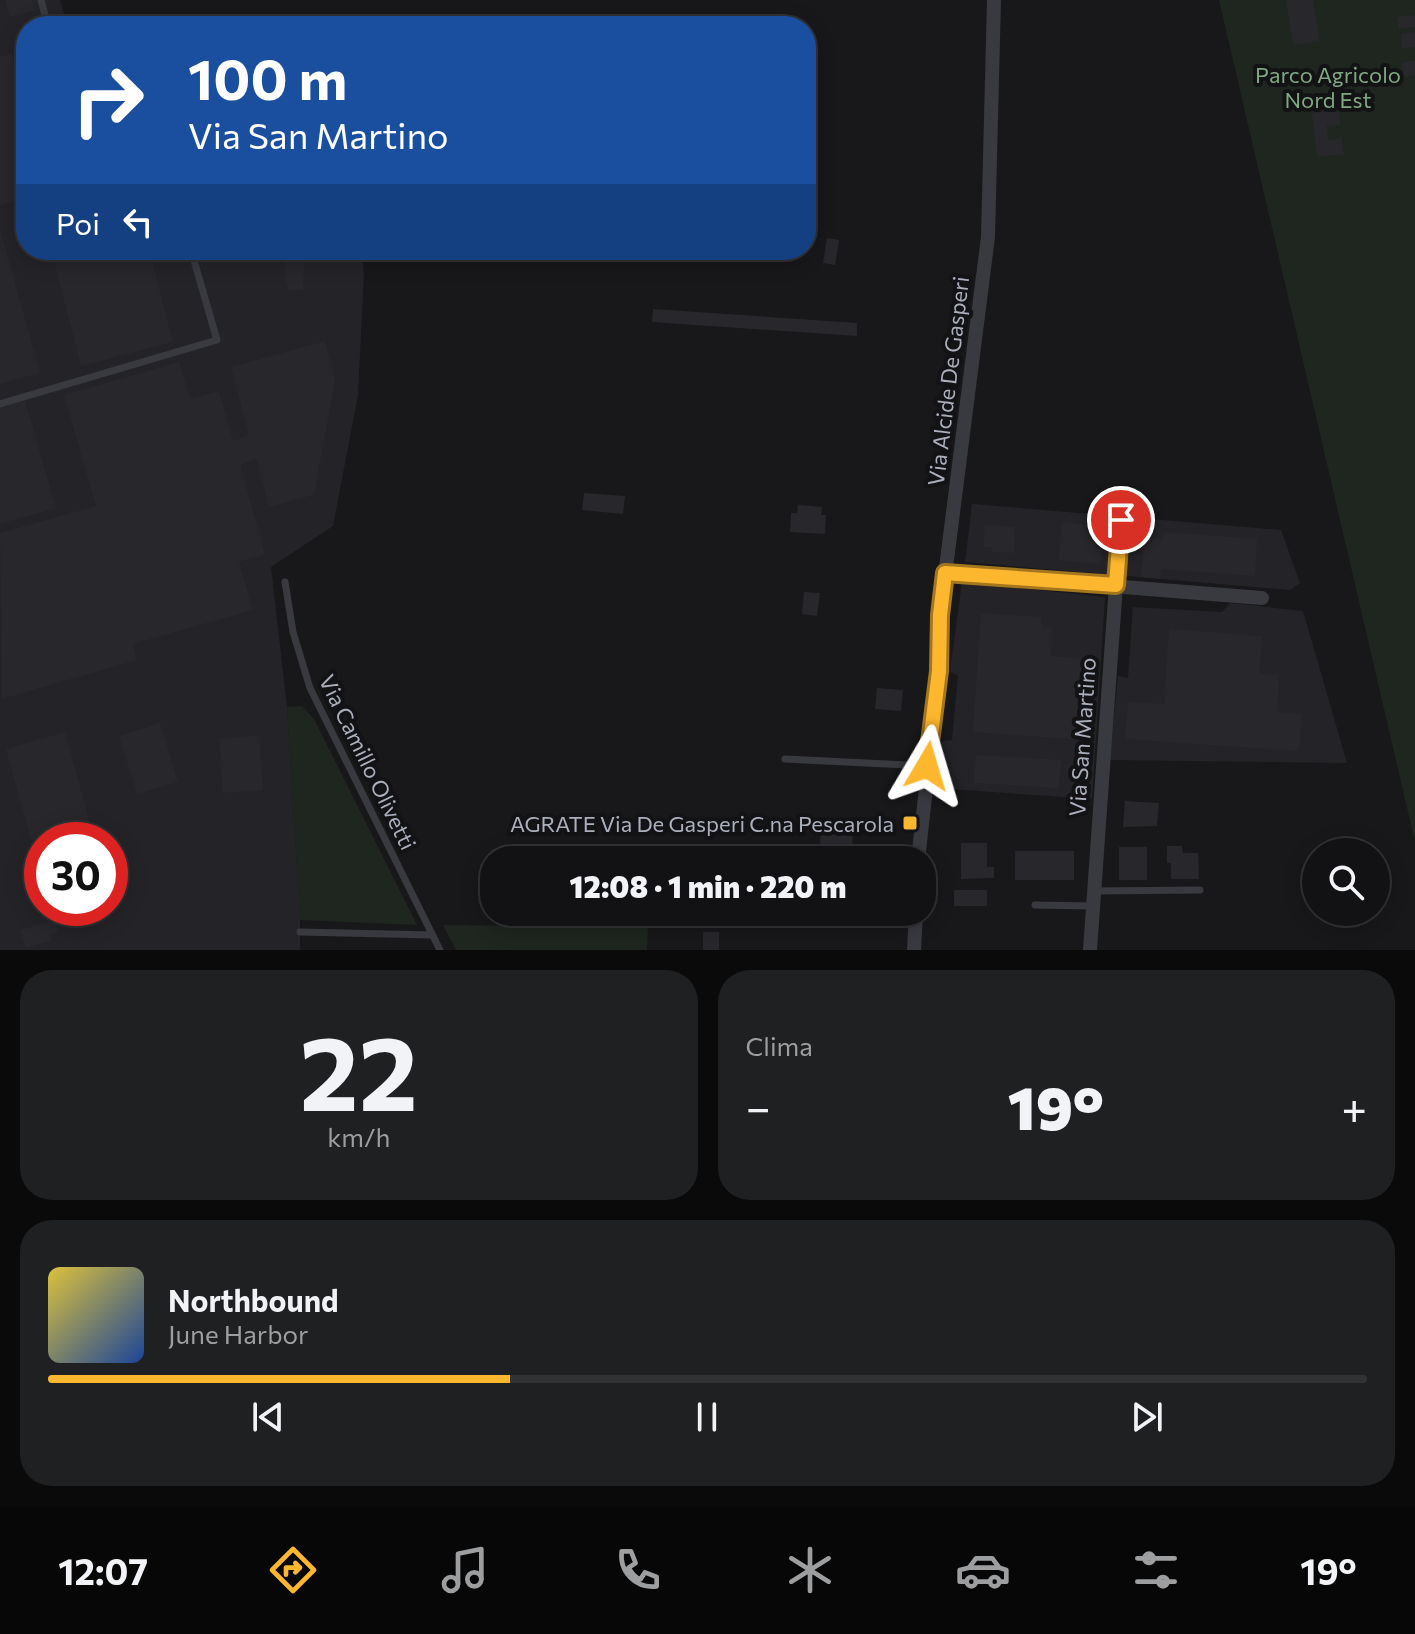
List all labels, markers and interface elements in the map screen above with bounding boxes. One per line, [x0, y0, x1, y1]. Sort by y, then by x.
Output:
text: 100 m [188, 43, 347, 112]
icon: right [56, 48, 160, 152]
park label: Parco Agricolo Nord Est [1255, 61, 1401, 113]
text: Via San Martino [188, 112, 449, 156]
icon: left [116, 200, 160, 244]
text: Poi [56, 204, 100, 241]
street label: Via Alcide De Gasperi [922, 275, 974, 487]
pin [1087, 486, 1155, 554]
icon: arrive [1099, 498, 1143, 542]
street label: Via San Martino [1063, 657, 1101, 817]
street label: Via Camillo Olivetti [314, 670, 422, 854]
position arrow [885, 724, 969, 808]
place label: AGRATE Via De Gasperi C.na Pescarola [510, 810, 894, 837]
marker: AGRATE Via De Gasperi C.na Pescarola [901, 814, 919, 832]
speed limit sign: 30 [24, 822, 128, 926]
map controls [1302, 838, 1390, 926]
button: search [1302, 838, 1390, 926]
text: 12:08 · 1 min · 220 m [570, 867, 846, 904]
text: 22 [300, 1005, 418, 1132]
text: Clima [746, 1030, 813, 1061]
text: 19° [1008, 1069, 1104, 1142]
text: − [746, 1079, 771, 1133]
text: + [1341, 1079, 1367, 1133]
text: km/h [327, 1121, 390, 1152]
text: Northbound [168, 1281, 339, 1318]
text: June Harbor [168, 1318, 308, 1349]
icon: previous [246, 1395, 290, 1439]
icon: pause [685, 1395, 729, 1439]
icon: next [1125, 1395, 1169, 1439]
icon: directions [265, 1542, 321, 1598]
icon: music [437, 1542, 493, 1598]
icon: phone [610, 1542, 666, 1598]
icon: climate [782, 1542, 838, 1598]
icon: car [955, 1542, 1011, 1598]
icon: filters [1128, 1542, 1184, 1598]
text: 12:07 [58, 1548, 148, 1592]
text: 19° [1300, 1548, 1357, 1592]

